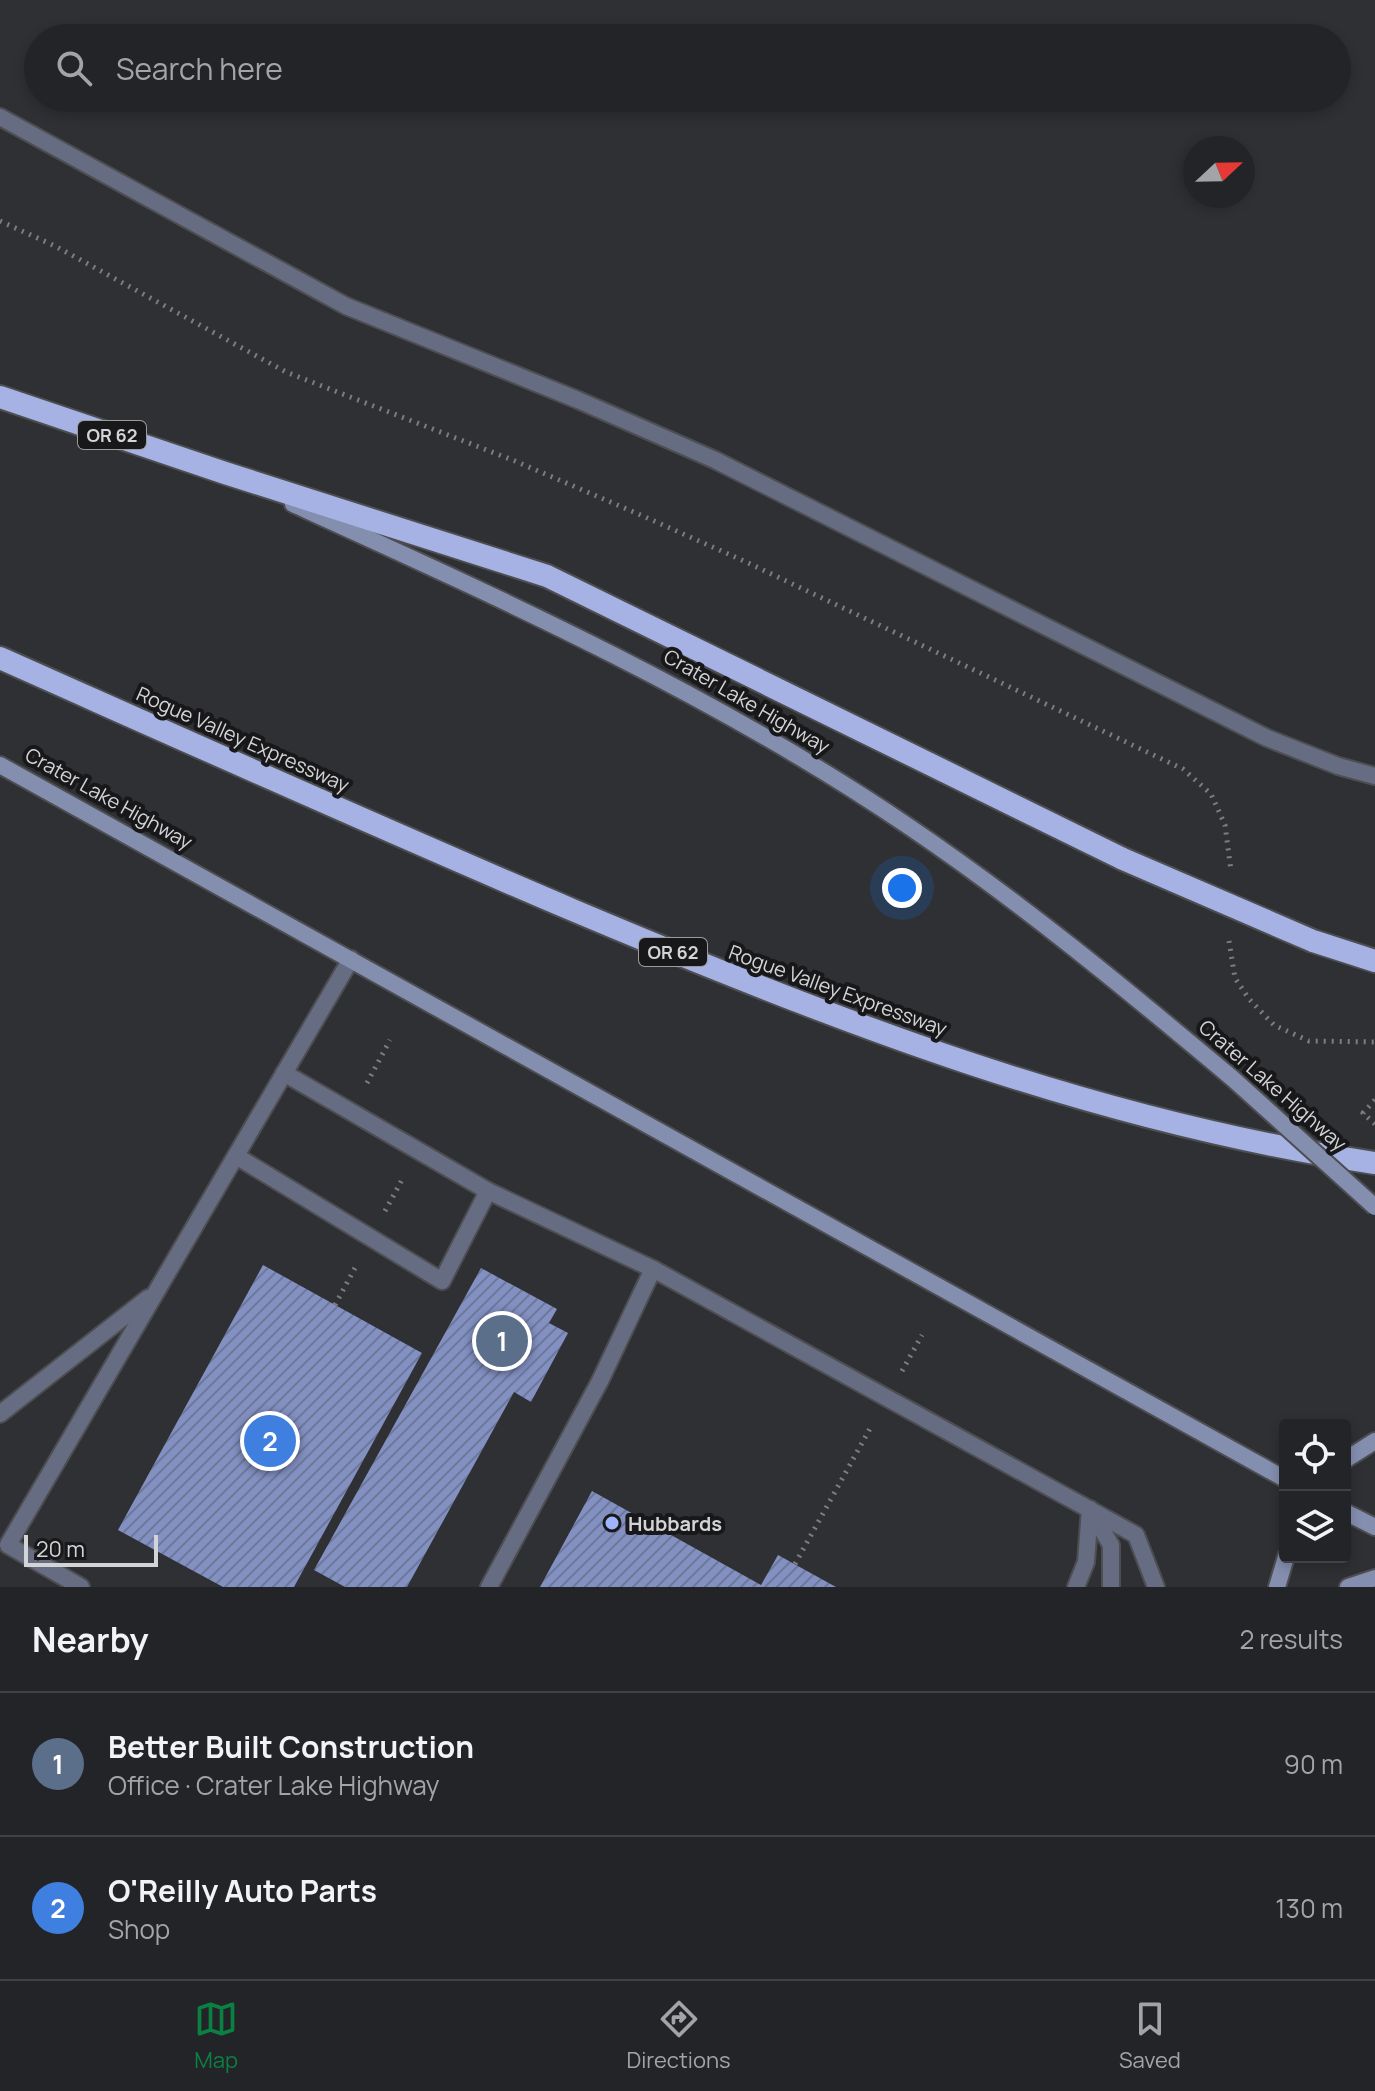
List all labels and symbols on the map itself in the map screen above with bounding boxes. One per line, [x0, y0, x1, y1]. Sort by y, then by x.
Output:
north arrow [1183, 136, 1255, 208]
road number: OR 62 [78, 421, 146, 449]
street label: Crater Lake Highway [659, 642, 835, 760]
street label: Rogue Valley Expressway [132, 680, 354, 798]
street label: Crater Lake Highway [21, 741, 198, 855]
your location [882, 868, 922, 908]
road number: OR 62 [639, 938, 707, 966]
street label: Rogue Valley Expressway [725, 938, 951, 1042]
street label: Crater Lake Highway [1193, 1013, 1353, 1157]
pin: 1 [476, 1311, 528, 1371]
pin: 2 [244, 1411, 296, 1471]
place label: Hubbards [628, 1510, 722, 1537]
marker: Hubbards [603, 1514, 621, 1532]
scale bar [24, 1531, 158, 1567]

